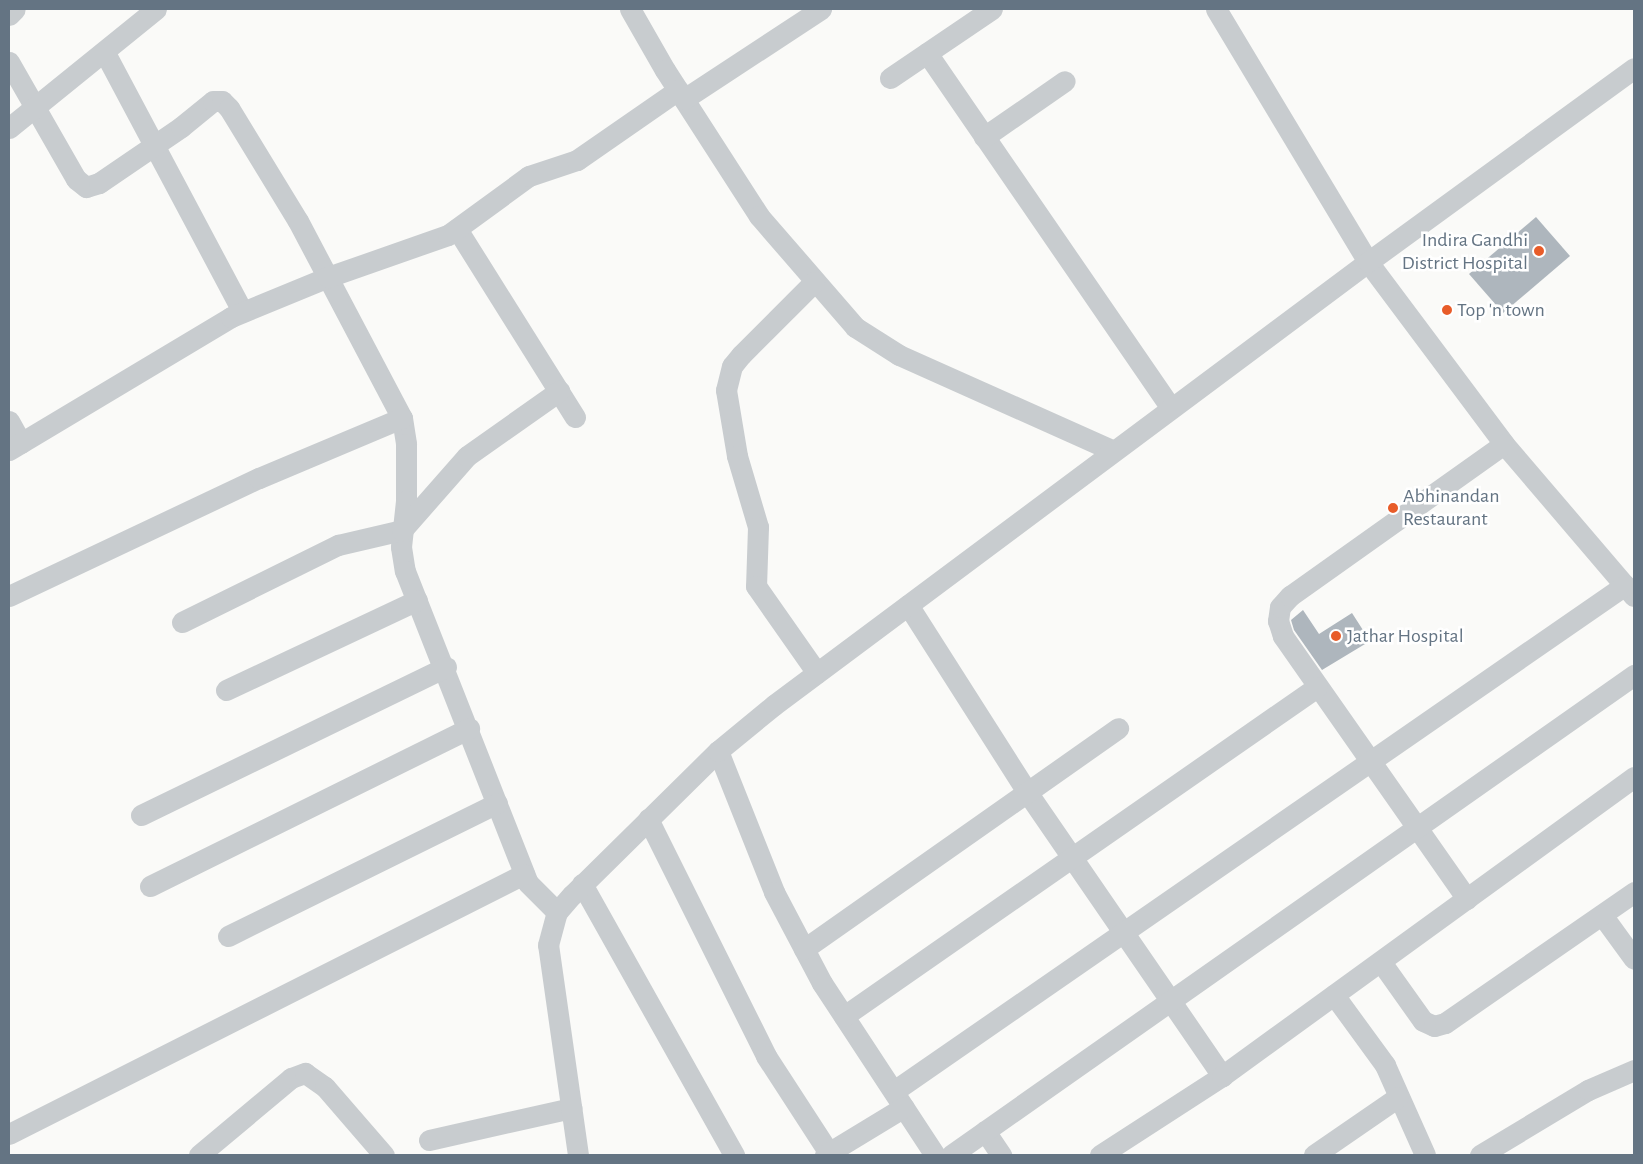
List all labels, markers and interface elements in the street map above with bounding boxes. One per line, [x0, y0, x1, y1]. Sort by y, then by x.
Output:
place label: Indira Gandhi District Hospital [1402, 228, 1528, 275]
marker: Indira Gandhi District Hospital [1532, 244, 1546, 258]
place label: Top 'n town [1457, 298, 1545, 322]
marker: Top 'n town [1441, 304, 1453, 316]
place label: Abhinandan Restaurant [1403, 484, 1499, 531]
marker: Abhinandan Restaurant [1387, 502, 1399, 514]
place label: Jathar Hospital [1347, 624, 1464, 648]
marker: Jathar Hospital [1329, 629, 1343, 643]

